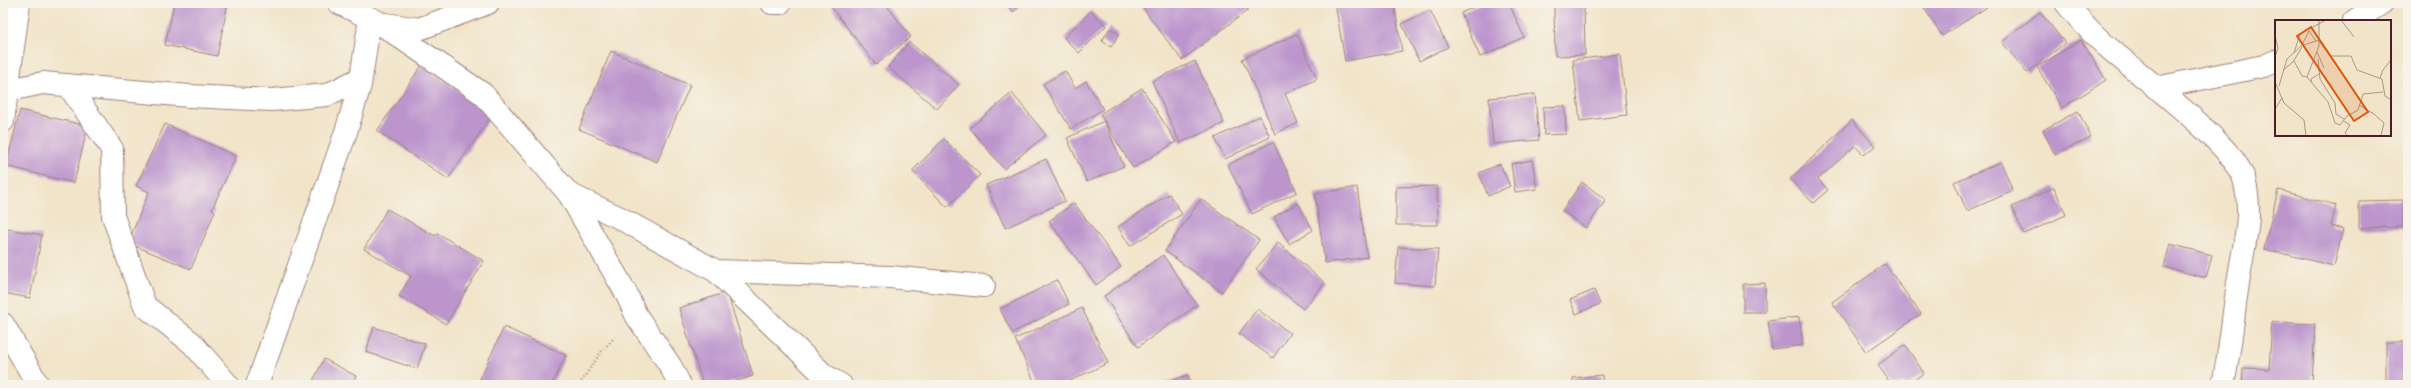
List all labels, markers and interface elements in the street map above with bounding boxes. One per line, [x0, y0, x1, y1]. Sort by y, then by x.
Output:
inset map [2275, 20, 2391, 136]

